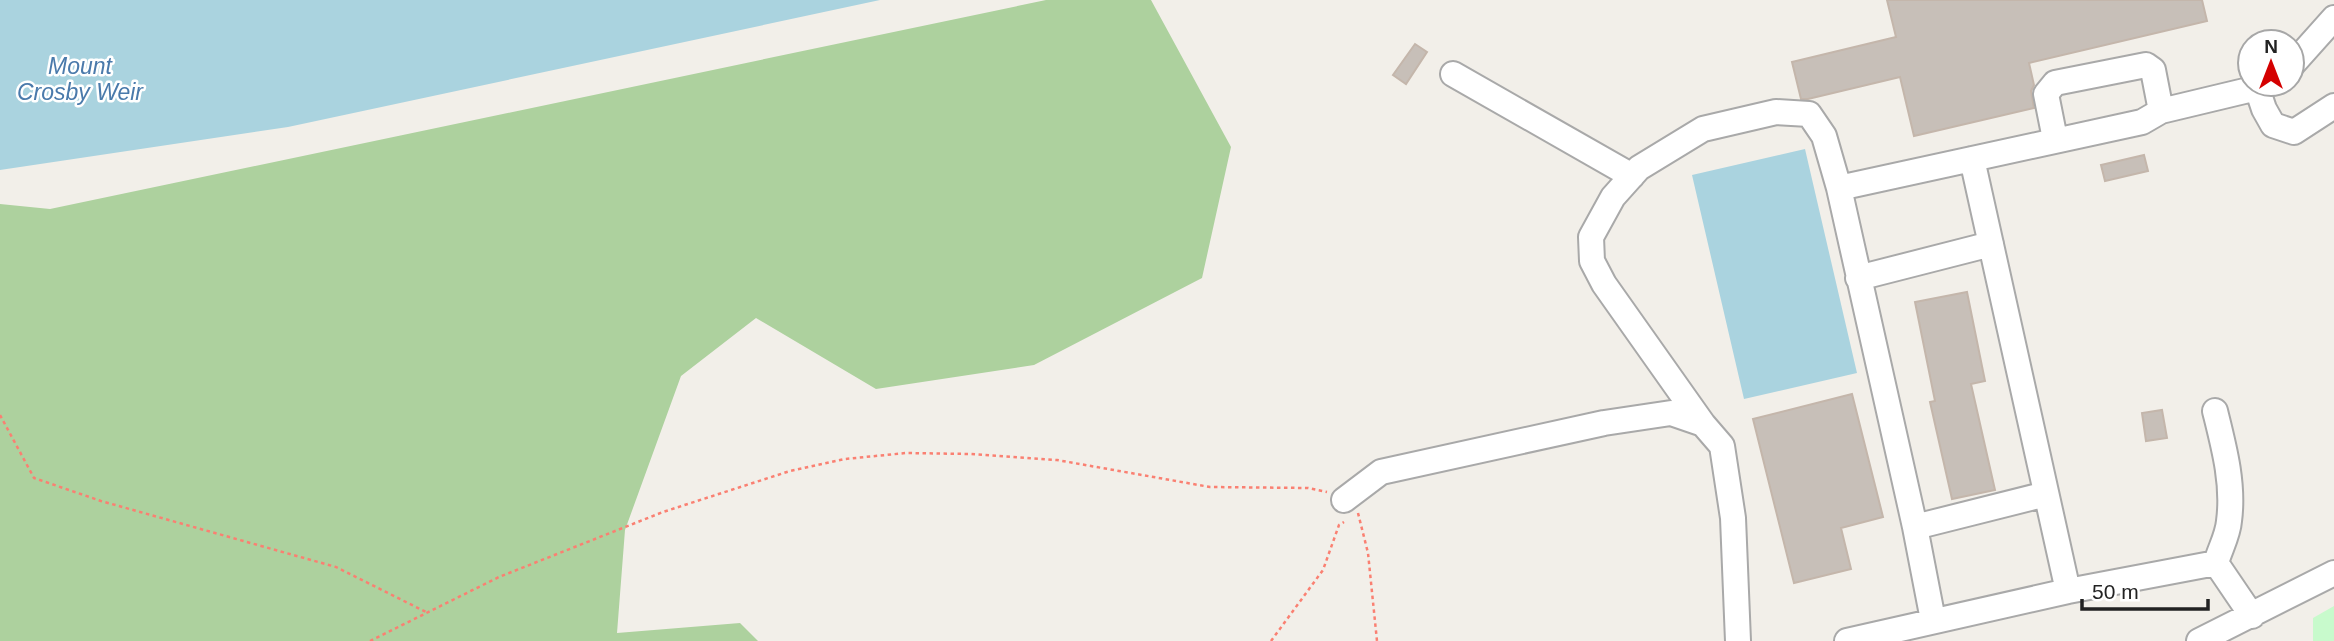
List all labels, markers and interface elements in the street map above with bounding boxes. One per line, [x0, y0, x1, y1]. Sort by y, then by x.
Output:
north arrow [2236, 28, 2306, 98]
text: N [2264, 36, 2278, 57]
water label: Mount Crosby Weir [17, 53, 144, 105]
scale bar [2082, 568, 2208, 612]
text: 50 m [2092, 580, 2139, 603]

